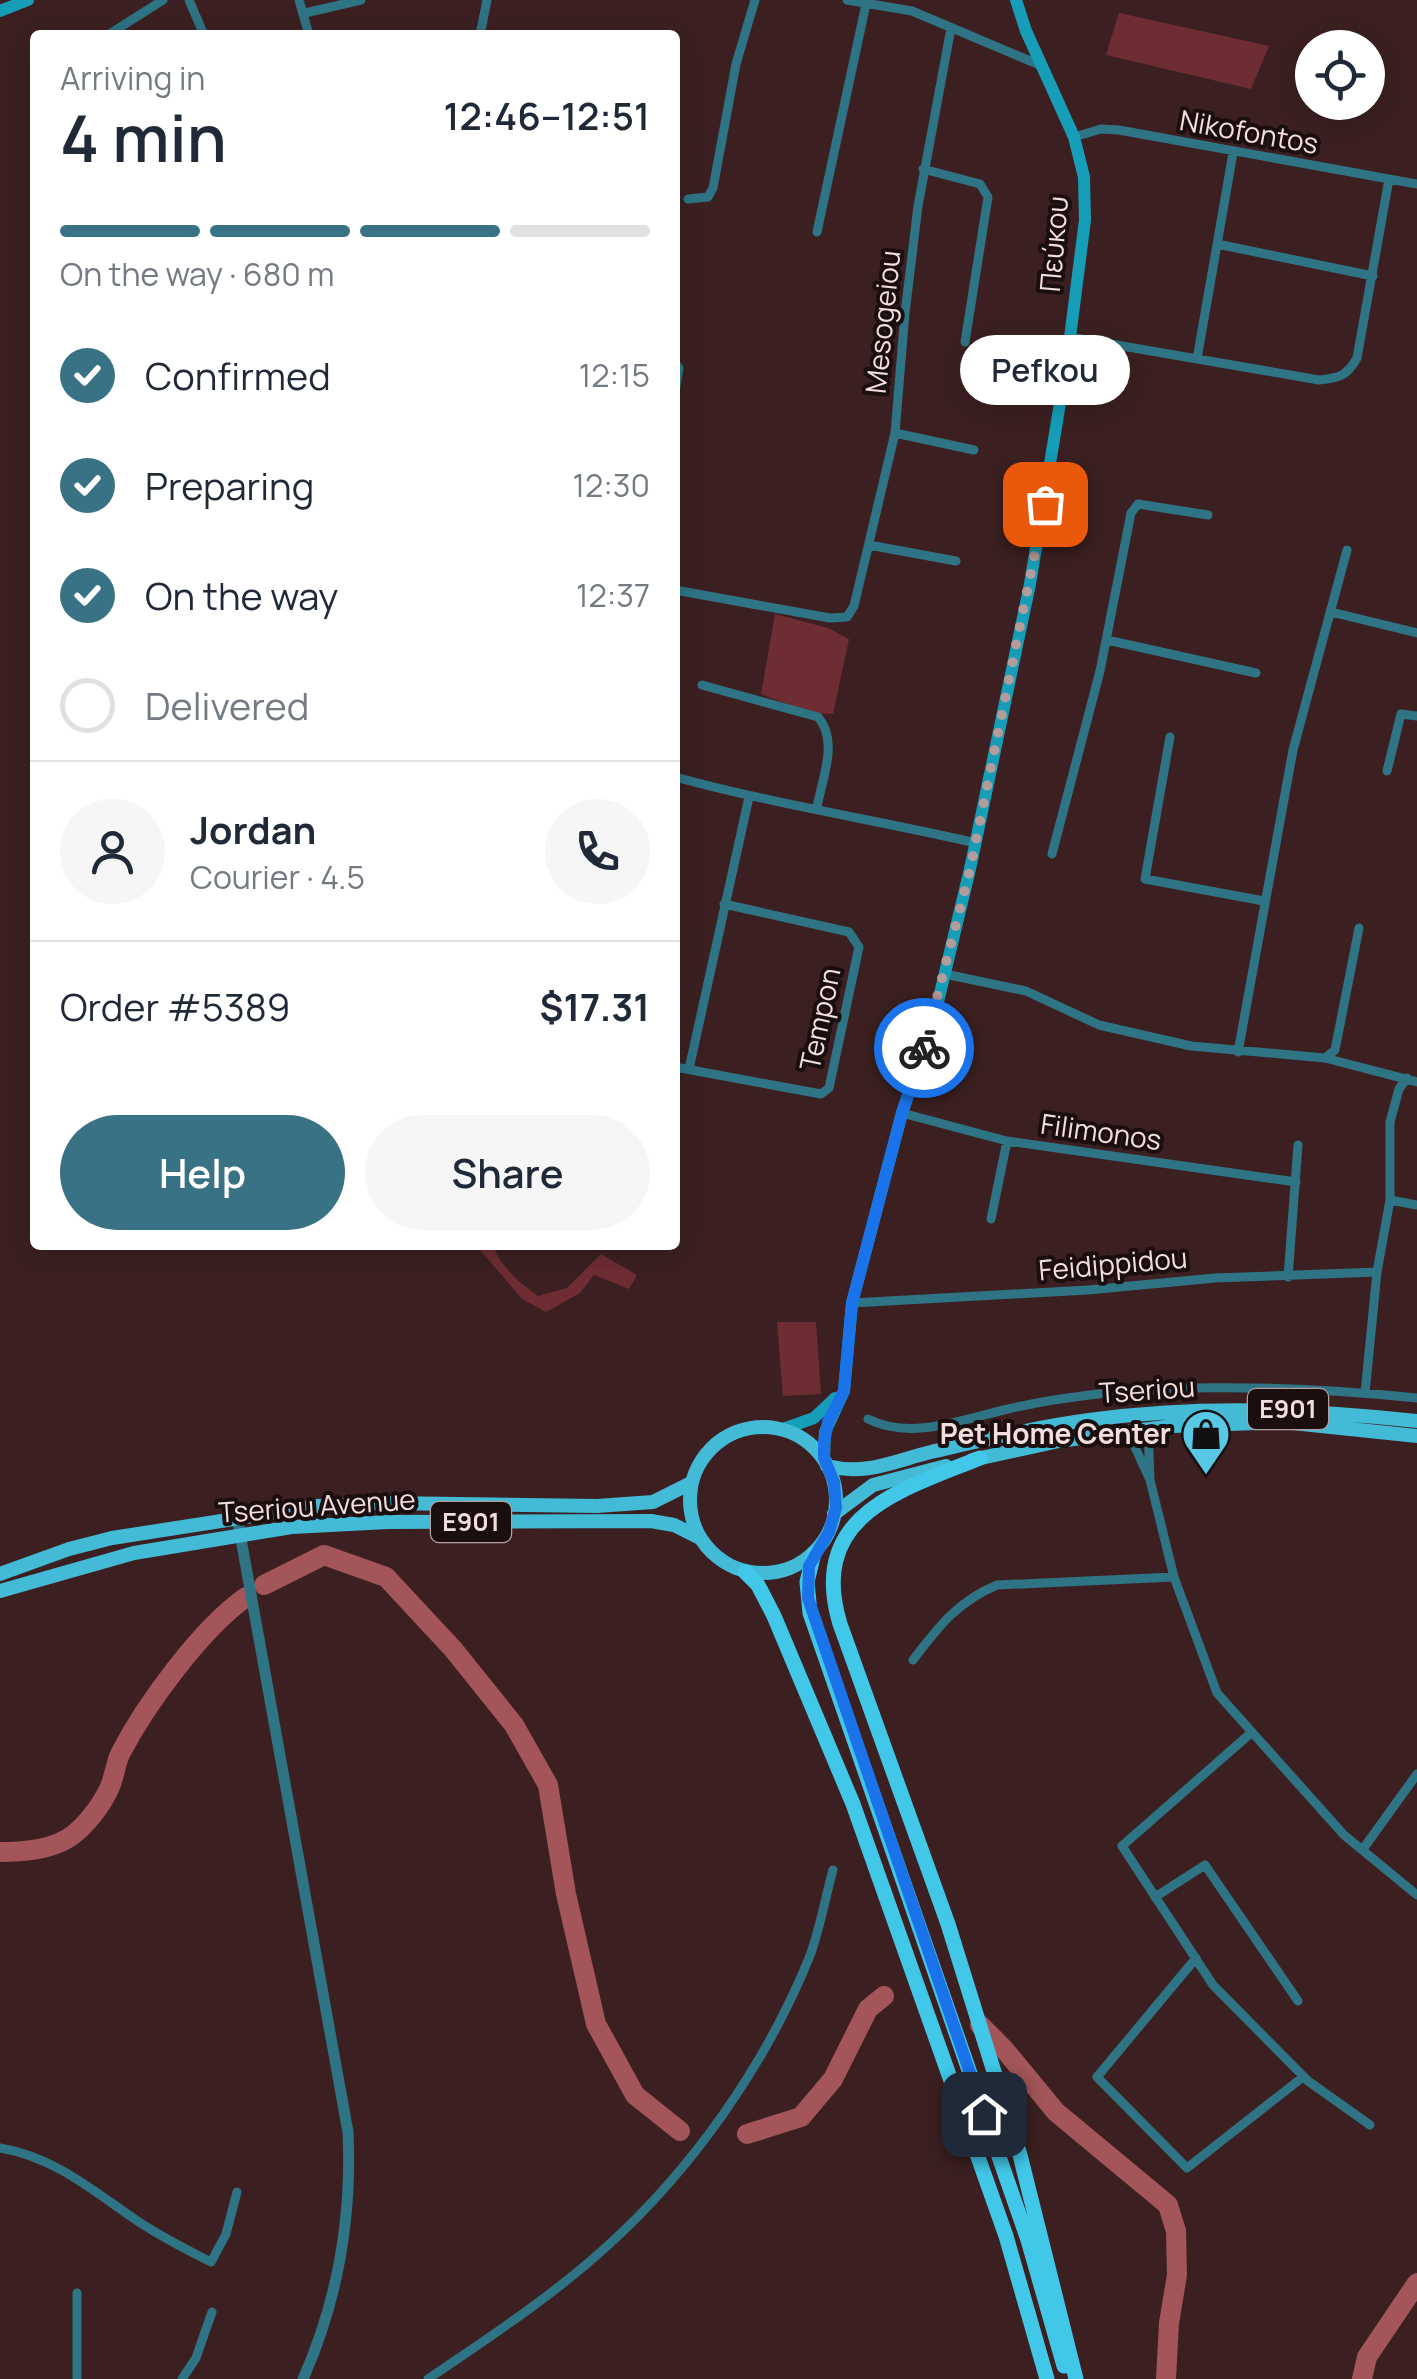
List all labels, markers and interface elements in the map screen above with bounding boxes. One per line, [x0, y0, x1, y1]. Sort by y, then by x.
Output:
map controls [1295, 30, 1385, 120]
button: locate [1295, 30, 1385, 120]
text: Arriving in [60, 56, 205, 100]
text: 12:46–12:51 [444, 89, 650, 141]
text: 4 min [60, 93, 227, 182]
street label: Nikofontos [1177, 100, 1322, 162]
street label: Πεύκου [1030, 194, 1076, 294]
street label: Mesogeiou [856, 248, 908, 395]
text: On the way · 680 m [60, 252, 334, 296]
callout: Pefkou [960, 334, 1130, 404]
icon: check [60, 348, 115, 403]
text: Pefkou [991, 348, 1099, 392]
text: Confirmed [145, 349, 331, 401]
text: 12:15 [579, 353, 650, 397]
icon: check [60, 458, 115, 513]
text: Preparing [145, 459, 314, 511]
pin [1003, 462, 1088, 547]
text: 12:30 [572, 463, 650, 507]
icon: bag [1018, 477, 1073, 532]
icon: check [60, 568, 115, 623]
text: On the way [145, 569, 338, 621]
text: 12:37 [576, 573, 650, 617]
text: Delivered [145, 679, 309, 731]
button: person [60, 799, 165, 904]
button: phone [545, 799, 650, 904]
text: Jordan [190, 803, 316, 855]
text: Courier · 4.5 [190, 855, 365, 899]
street label: Tempon [790, 964, 848, 1074]
text: Order #5389 [60, 980, 290, 1032]
text: $17.31 [540, 980, 650, 1032]
courier [874, 998, 974, 1098]
icon: bike [897, 1021, 952, 1076]
street label: Filimonos [1038, 1104, 1164, 1158]
button: Help [60, 1115, 345, 1230]
button: Share [365, 1115, 650, 1230]
street label: Feidippidou [1037, 1238, 1189, 1288]
street label: Tseriou [1098, 1367, 1196, 1411]
road number: E901 [1248, 1389, 1328, 1429]
shop icon: Pet Home Center [1180, 1408, 1232, 1476]
place label: Pet Home Center [940, 1414, 1171, 1452]
street label: Tseriou Avenue [217, 1479, 417, 1531]
road number: E901 [431, 1502, 511, 1542]
pin [942, 2072, 1027, 2157]
icon: home [957, 2087, 1012, 2142]

